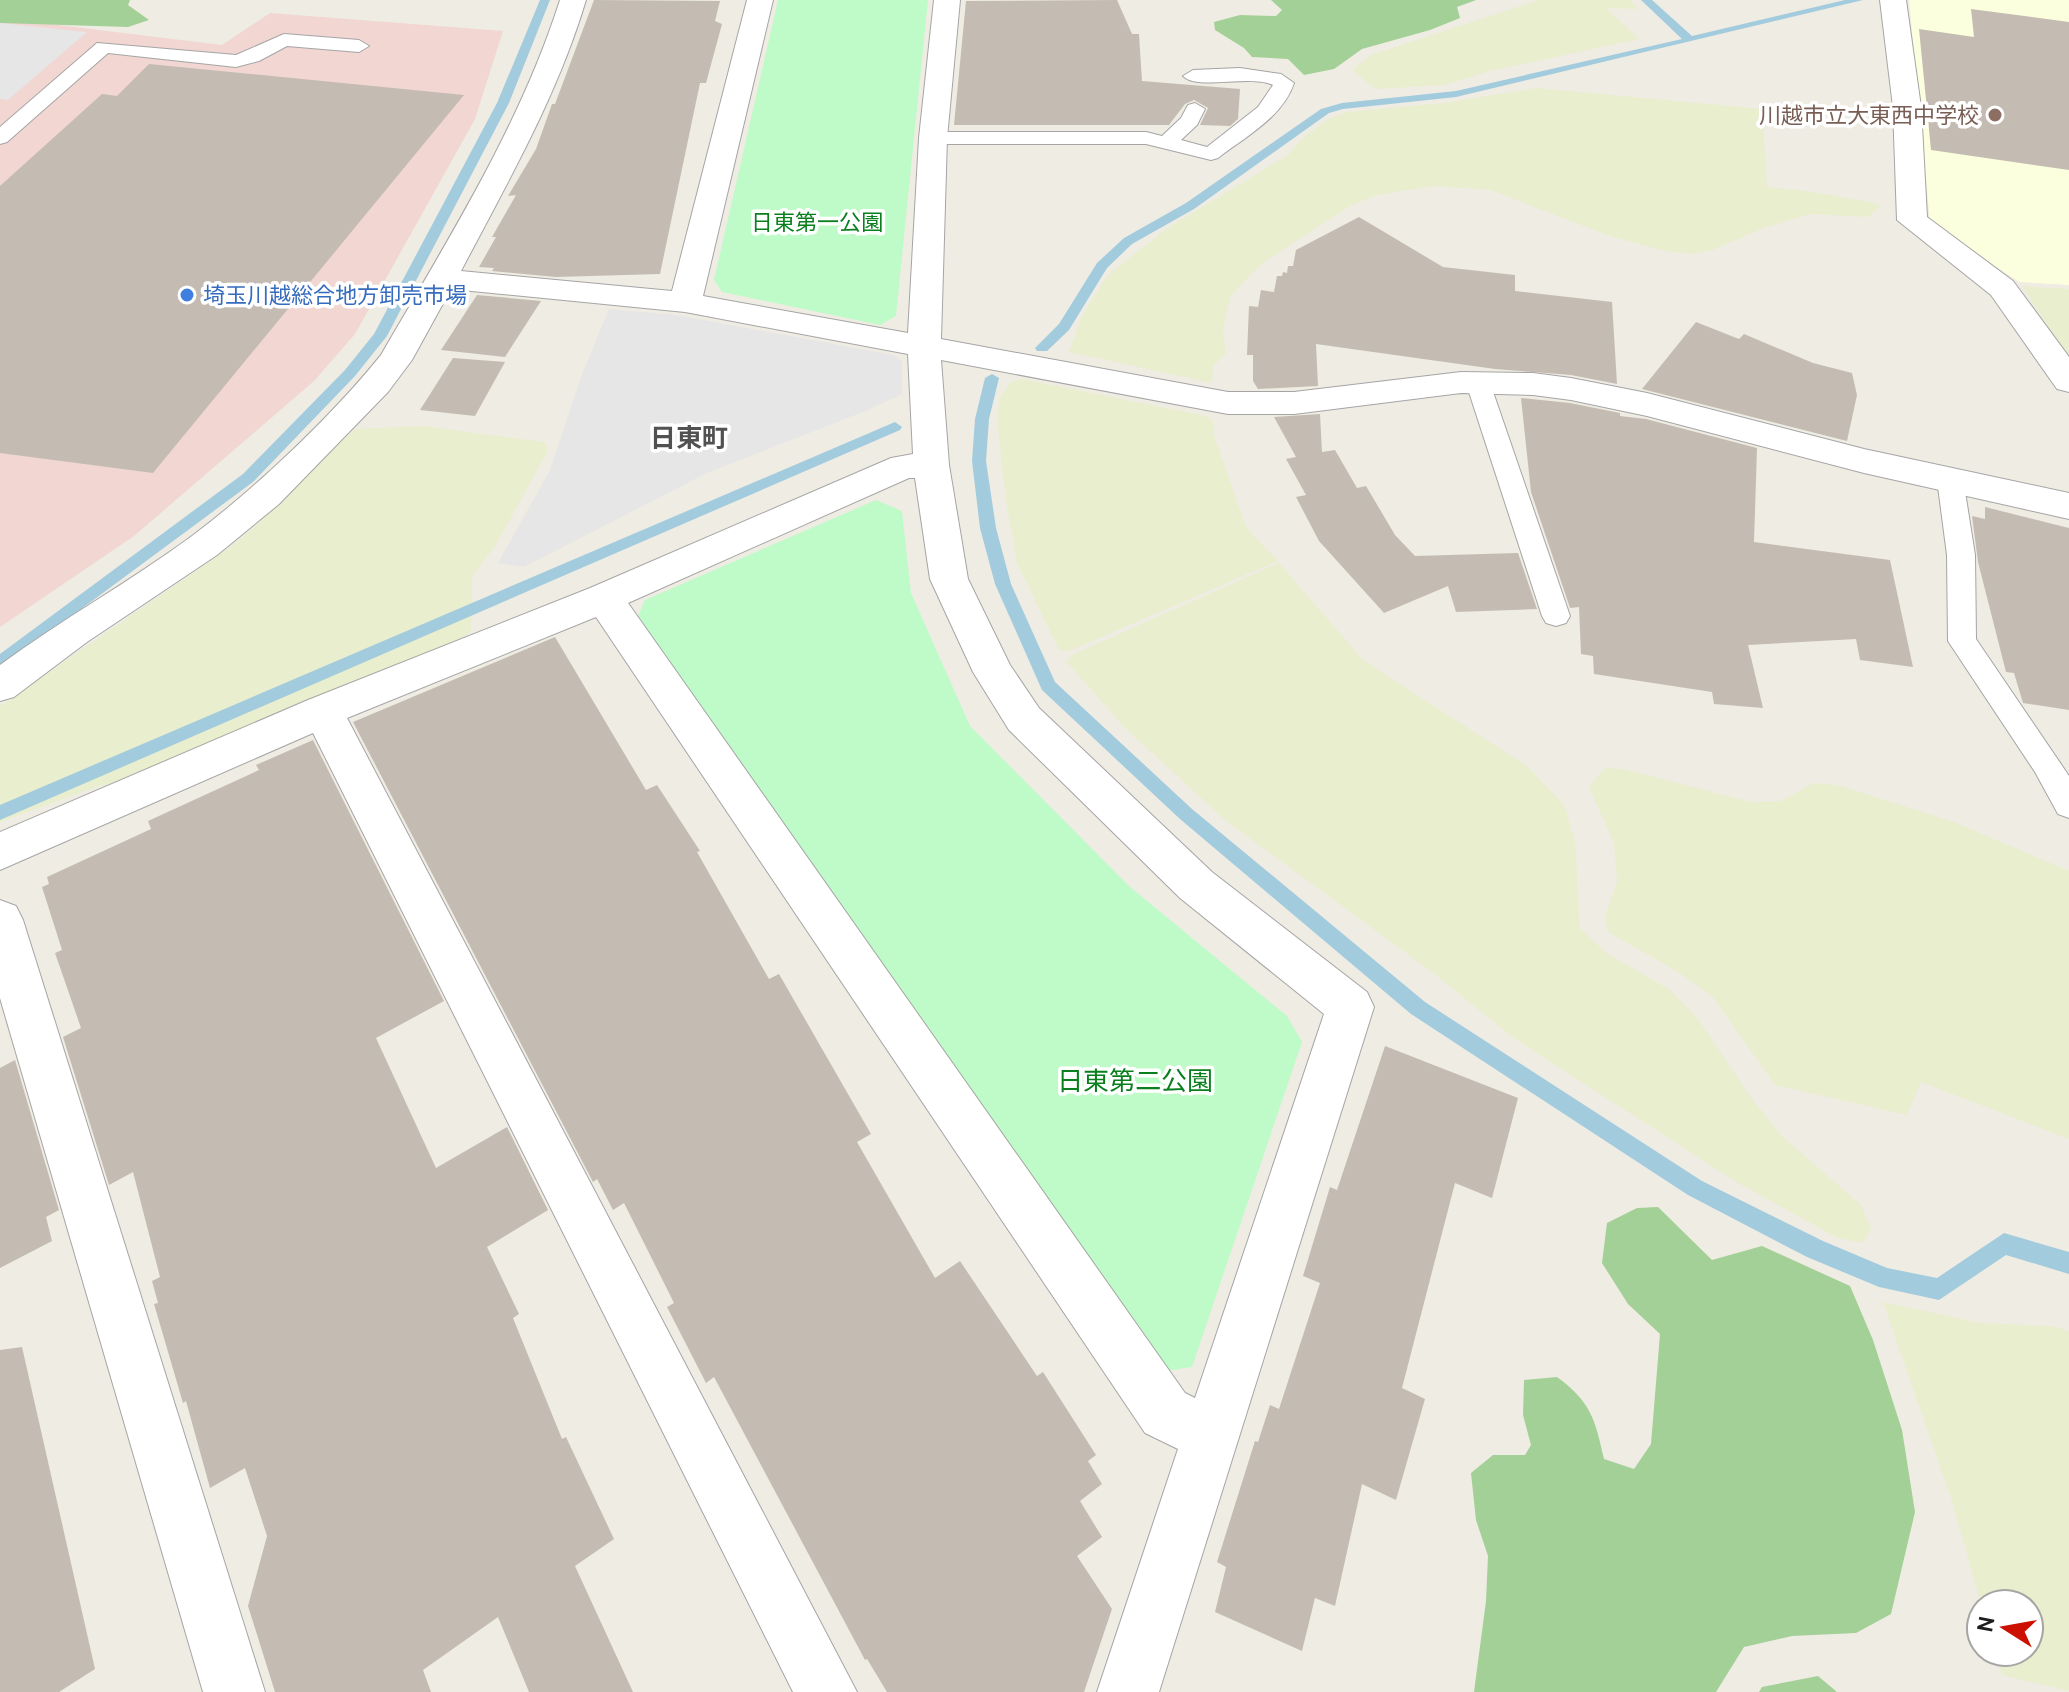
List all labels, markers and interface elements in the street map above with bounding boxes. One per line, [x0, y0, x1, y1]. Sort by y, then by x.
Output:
place label: 川越市立大東西中学校 [1759, 102, 1979, 129]
marker: 川越市立大東西中学校 [1986, 106, 2004, 124]
park label: 日東第一公園 [751, 209, 883, 236]
place label: 埼玉川越総合地方卸売市場 [203, 282, 467, 309]
marker: 埼玉川越総合地方卸売市場 [178, 286, 196, 304]
district label: 日東町 [650, 422, 728, 454]
park label: 日東第二公園 [1057, 1065, 1213, 1097]
north arrow [1965, 1588, 2045, 1668]
text: N [1971, 1614, 2001, 1634]

